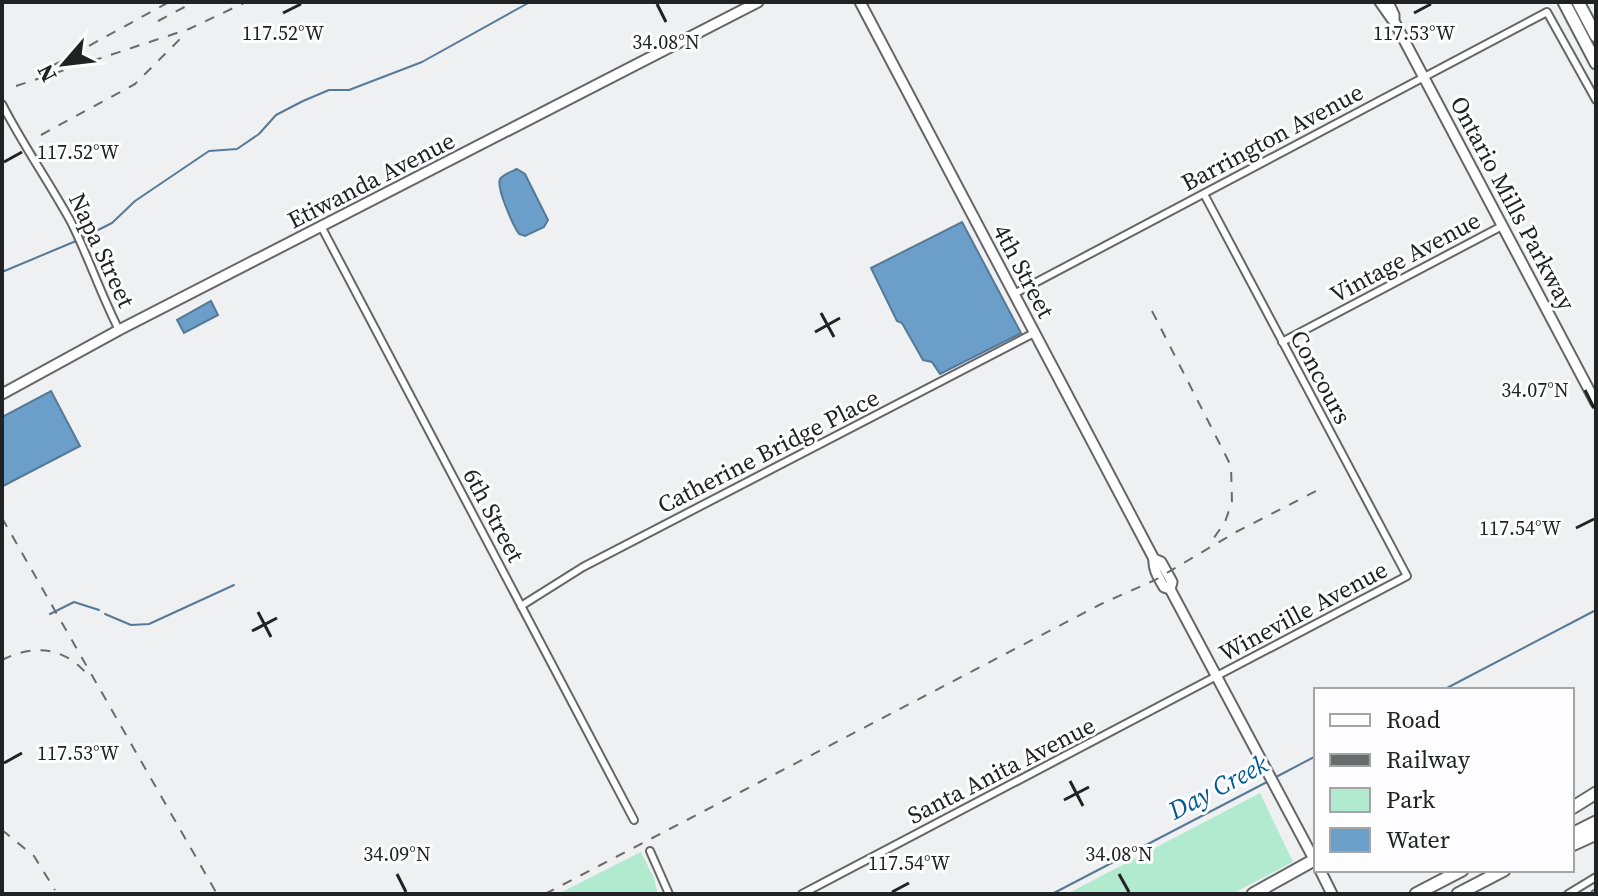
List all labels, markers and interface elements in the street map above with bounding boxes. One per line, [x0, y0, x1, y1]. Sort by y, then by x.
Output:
text: 117.52°W [242, 19, 325, 47]
text: 117.53°W [1373, 19, 1456, 47]
north arrow [24, 24, 104, 104]
text: 34.08°N [632, 28, 700, 56]
text: N [29, 59, 63, 88]
street label: Barrington Avenue [1175, 75, 1369, 199]
street label: Ontario Mills Parkway [1443, 90, 1584, 316]
street label: Etiwanda Avenue [282, 124, 460, 236]
text: 117.52°W [37, 138, 120, 166]
street label: Napa Street [61, 187, 143, 313]
street label: Vintage Avenue [1324, 204, 1486, 310]
street label: 4th Street [986, 218, 1063, 324]
street label: Concours [1283, 324, 1359, 430]
text: 34.07°N [1501, 376, 1569, 404]
street label: Catherine Bridge Place [652, 381, 884, 521]
street label: 6th Street [456, 462, 533, 568]
text: 117.54°W [1479, 514, 1562, 542]
street label: Wineville Avenue [1213, 553, 1393, 669]
legend [1314, 688, 1574, 872]
text: Road [1386, 703, 1441, 736]
street label: Santa Anita Avenue [902, 708, 1100, 832]
text: 117.53°W [37, 739, 120, 767]
text: Railway [1386, 743, 1471, 776]
water label: Day Creek [1161, 745, 1275, 829]
text: Park [1386, 783, 1436, 816]
text: Water [1386, 823, 1450, 856]
text: 34.09°N [363, 840, 431, 868]
text: 34.08°N [1085, 840, 1153, 868]
text: 117.54°W [868, 849, 951, 877]

